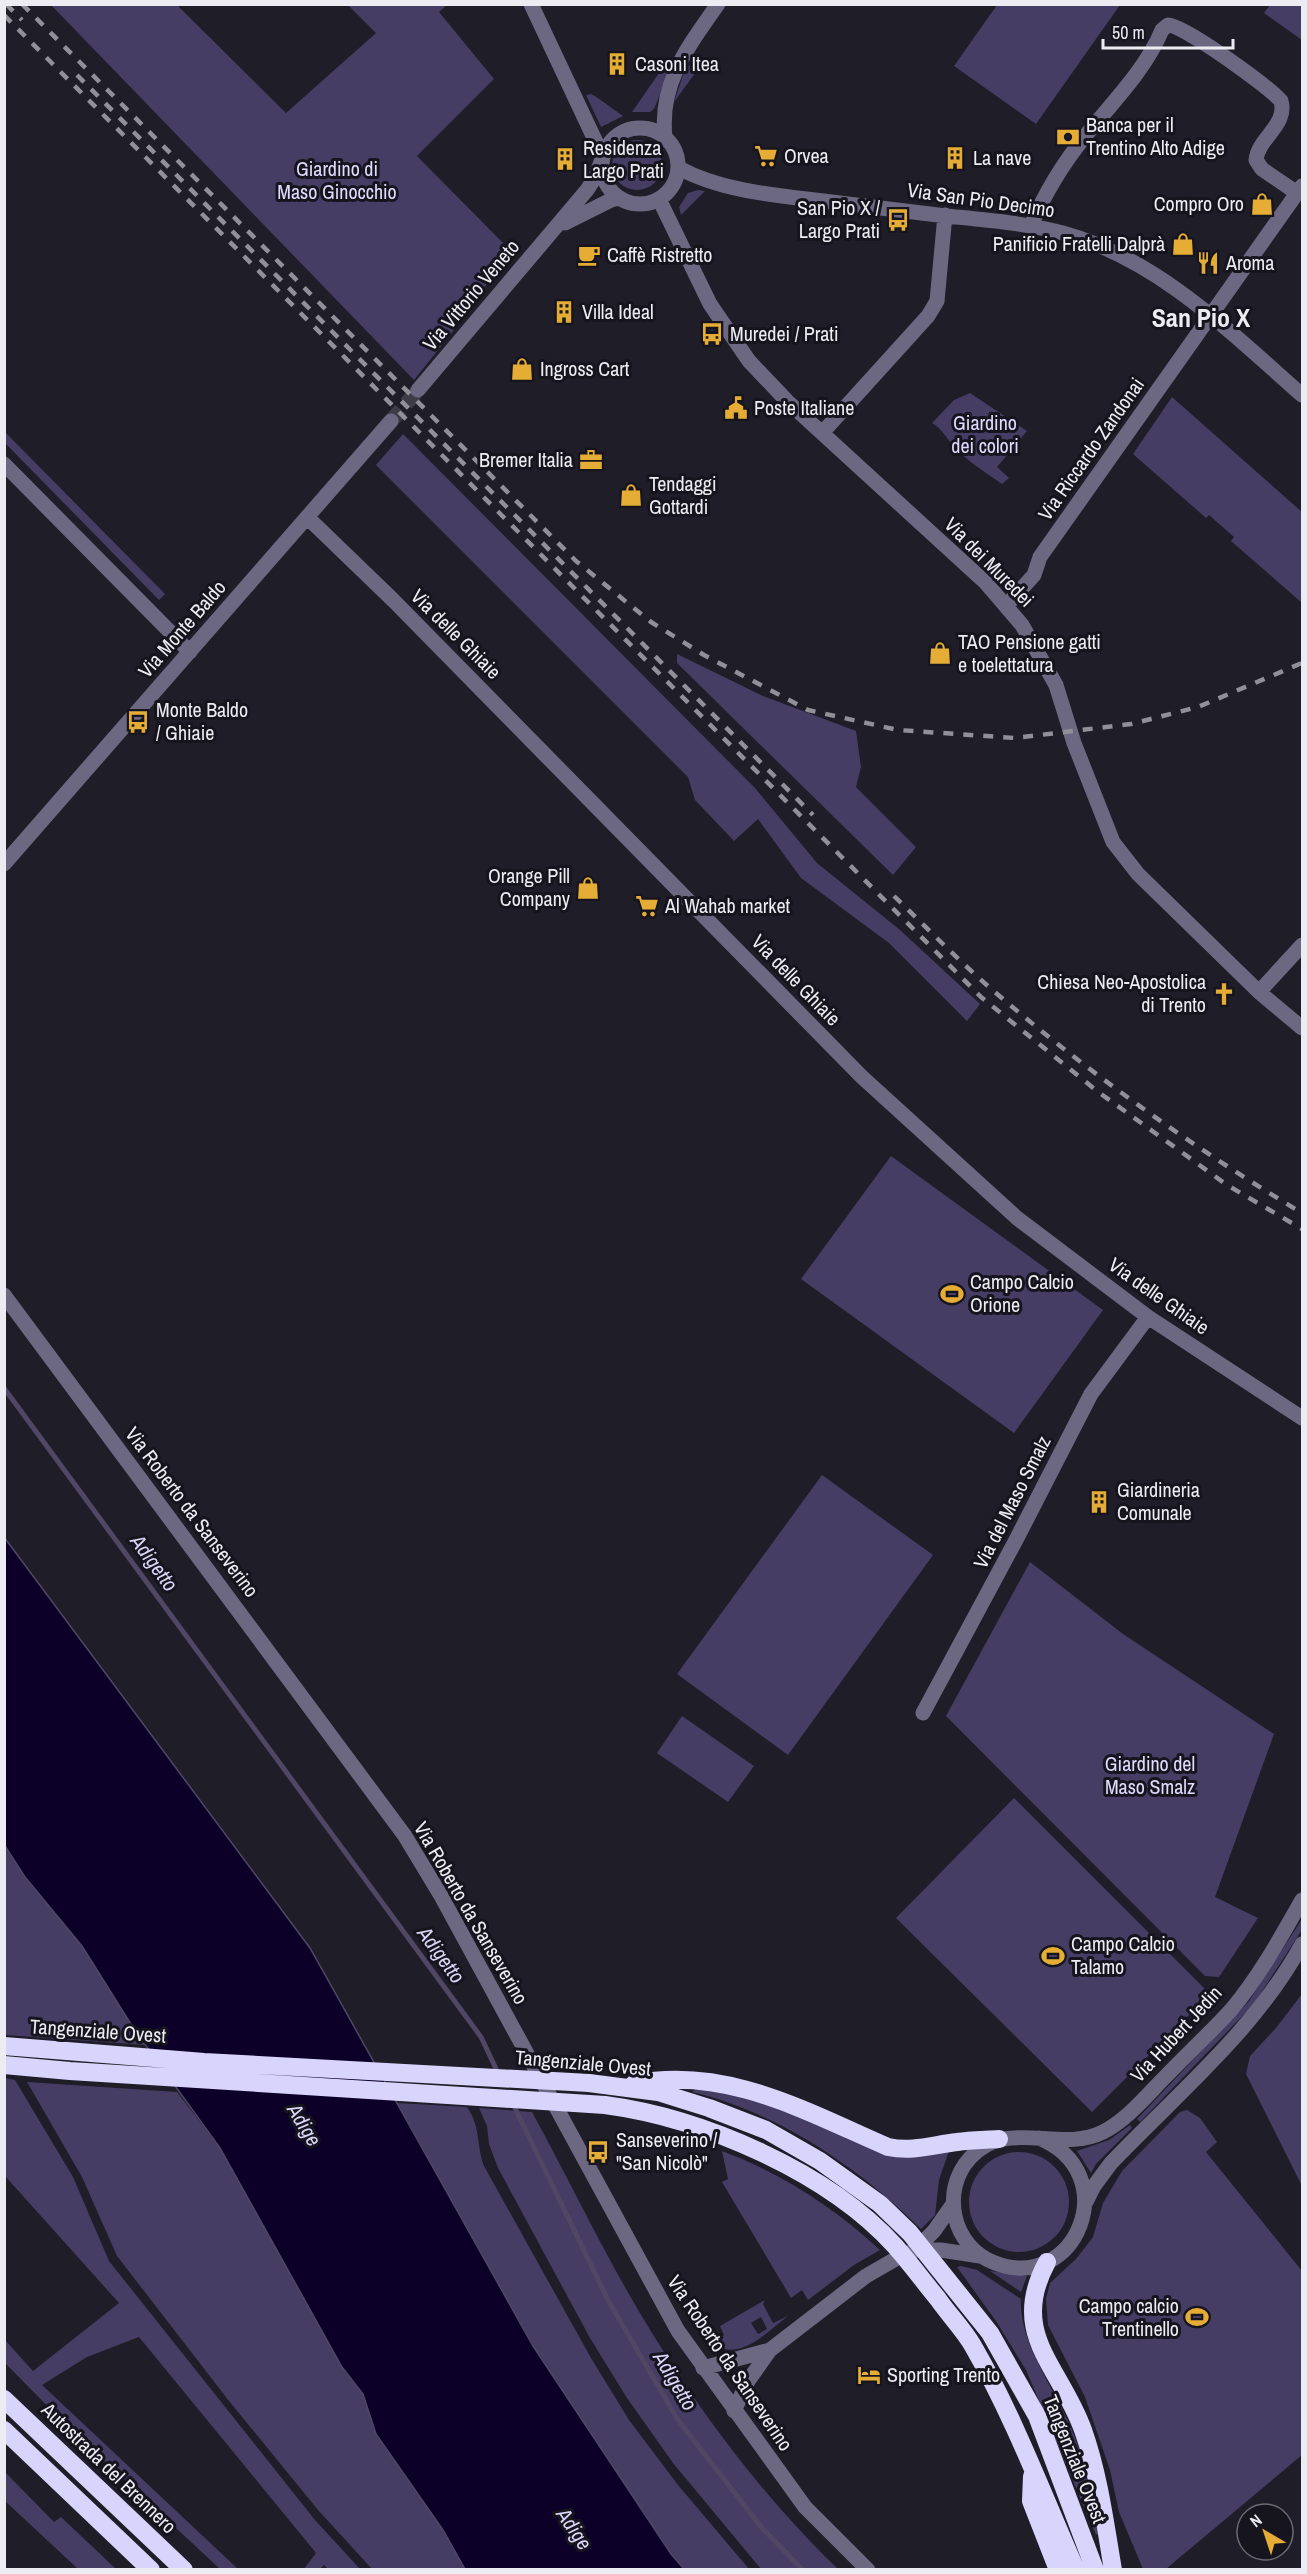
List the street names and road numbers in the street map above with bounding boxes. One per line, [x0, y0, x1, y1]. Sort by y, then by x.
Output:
street label: Via San Pio Decimo [906, 176, 1056, 223]
street label: Via Vittorio Veneto [416, 233, 525, 356]
street label: Via Riccardo Zandonai [1031, 372, 1150, 525]
street label: Via dei Muredei [939, 511, 1040, 612]
street label: Via Monte Baldo [132, 574, 231, 683]
street label: Via delle Ghiaie [405, 583, 507, 685]
street label: Via delle Ghiaie [746, 928, 847, 1031]
street label: Via delle Ghiaie [1103, 1251, 1215, 1340]
street label: Via Roberto da Sanseverino [119, 1421, 265, 1602]
street label: Via del Maso Smalz [966, 1431, 1057, 1573]
street label: Via Roberto da Sanseverino [408, 1817, 535, 2009]
street label: Via Hubert Jedin [1124, 1980, 1227, 2088]
street label: Tangenziale Ovest [29, 2012, 167, 2049]
street label: Tangenziale Ovest [514, 2043, 652, 2082]
street label: Via Roberto da Sanseverino [661, 2269, 799, 2456]
street label: Tangenziale Ovest [1037, 2391, 1114, 2527]
street label: Autostrada del Brennero [35, 2395, 183, 2539]

